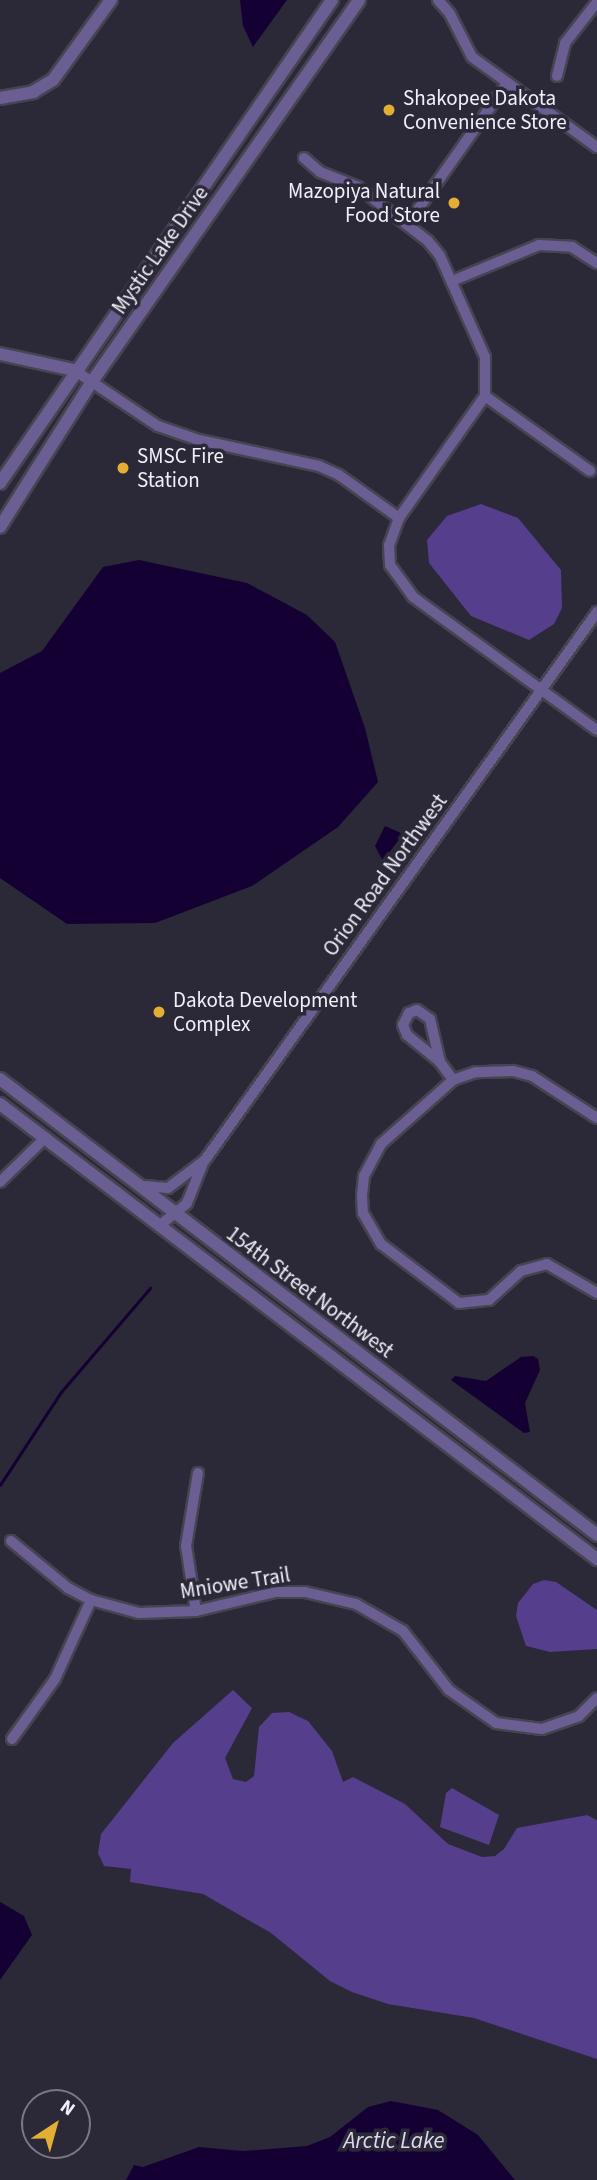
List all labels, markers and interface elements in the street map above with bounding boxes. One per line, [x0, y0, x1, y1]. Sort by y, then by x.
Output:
place label: Shakopee Dakota Convenience Store [403, 85, 567, 135]
marker: Shakopee Dakota Convenience Store [381, 102, 397, 118]
place label: Mazopiya Natural Food Store [288, 178, 440, 228]
street label: Mystic Lake Drive [107, 181, 213, 319]
marker: Mazopiya Natural Food Store [446, 195, 462, 211]
place label: SMSC Fire Station [137, 443, 224, 493]
marker: SMSC Fire Station [115, 460, 131, 476]
street label: Orion Road Northwest [318, 789, 452, 961]
place label: Dakota Development Complex [173, 987, 357, 1037]
marker: Dakota Development Complex [151, 1004, 167, 1020]
street label: 154th Street Northwest [222, 1221, 398, 1363]
street label: Mniowe Trail [178, 1562, 292, 1604]
north arrow [21, 2089, 91, 2159]
text: N [54, 2094, 81, 2123]
water label: Arctic Lake [343, 2127, 445, 2155]

